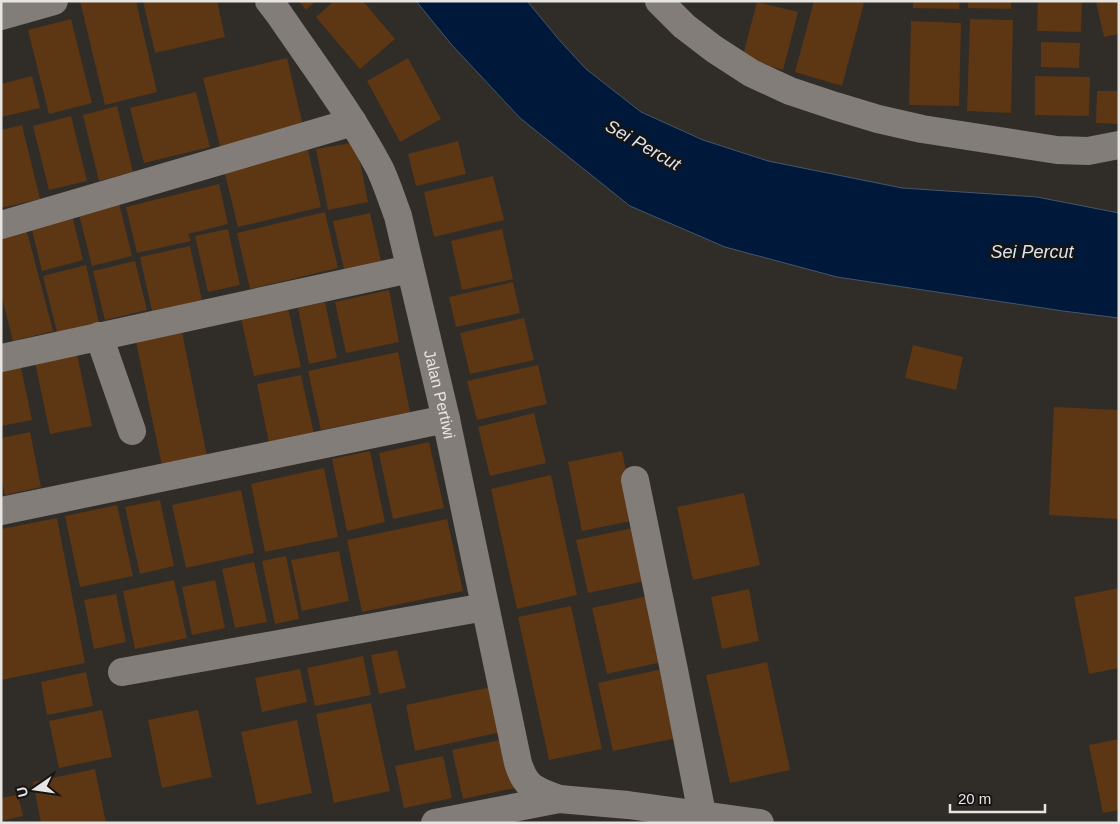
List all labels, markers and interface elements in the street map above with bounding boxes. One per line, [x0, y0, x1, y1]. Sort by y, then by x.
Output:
water label: Sei Percut [602, 116, 685, 175]
water label: Sei Percut [990, 242, 1075, 262]
street label: Jalan Pertiwi [421, 348, 458, 440]
north arrow [10, 764, 60, 814]
scale bar [950, 782, 1045, 814]
text: U [13, 785, 31, 799]
text: 20 m [958, 790, 991, 807]

